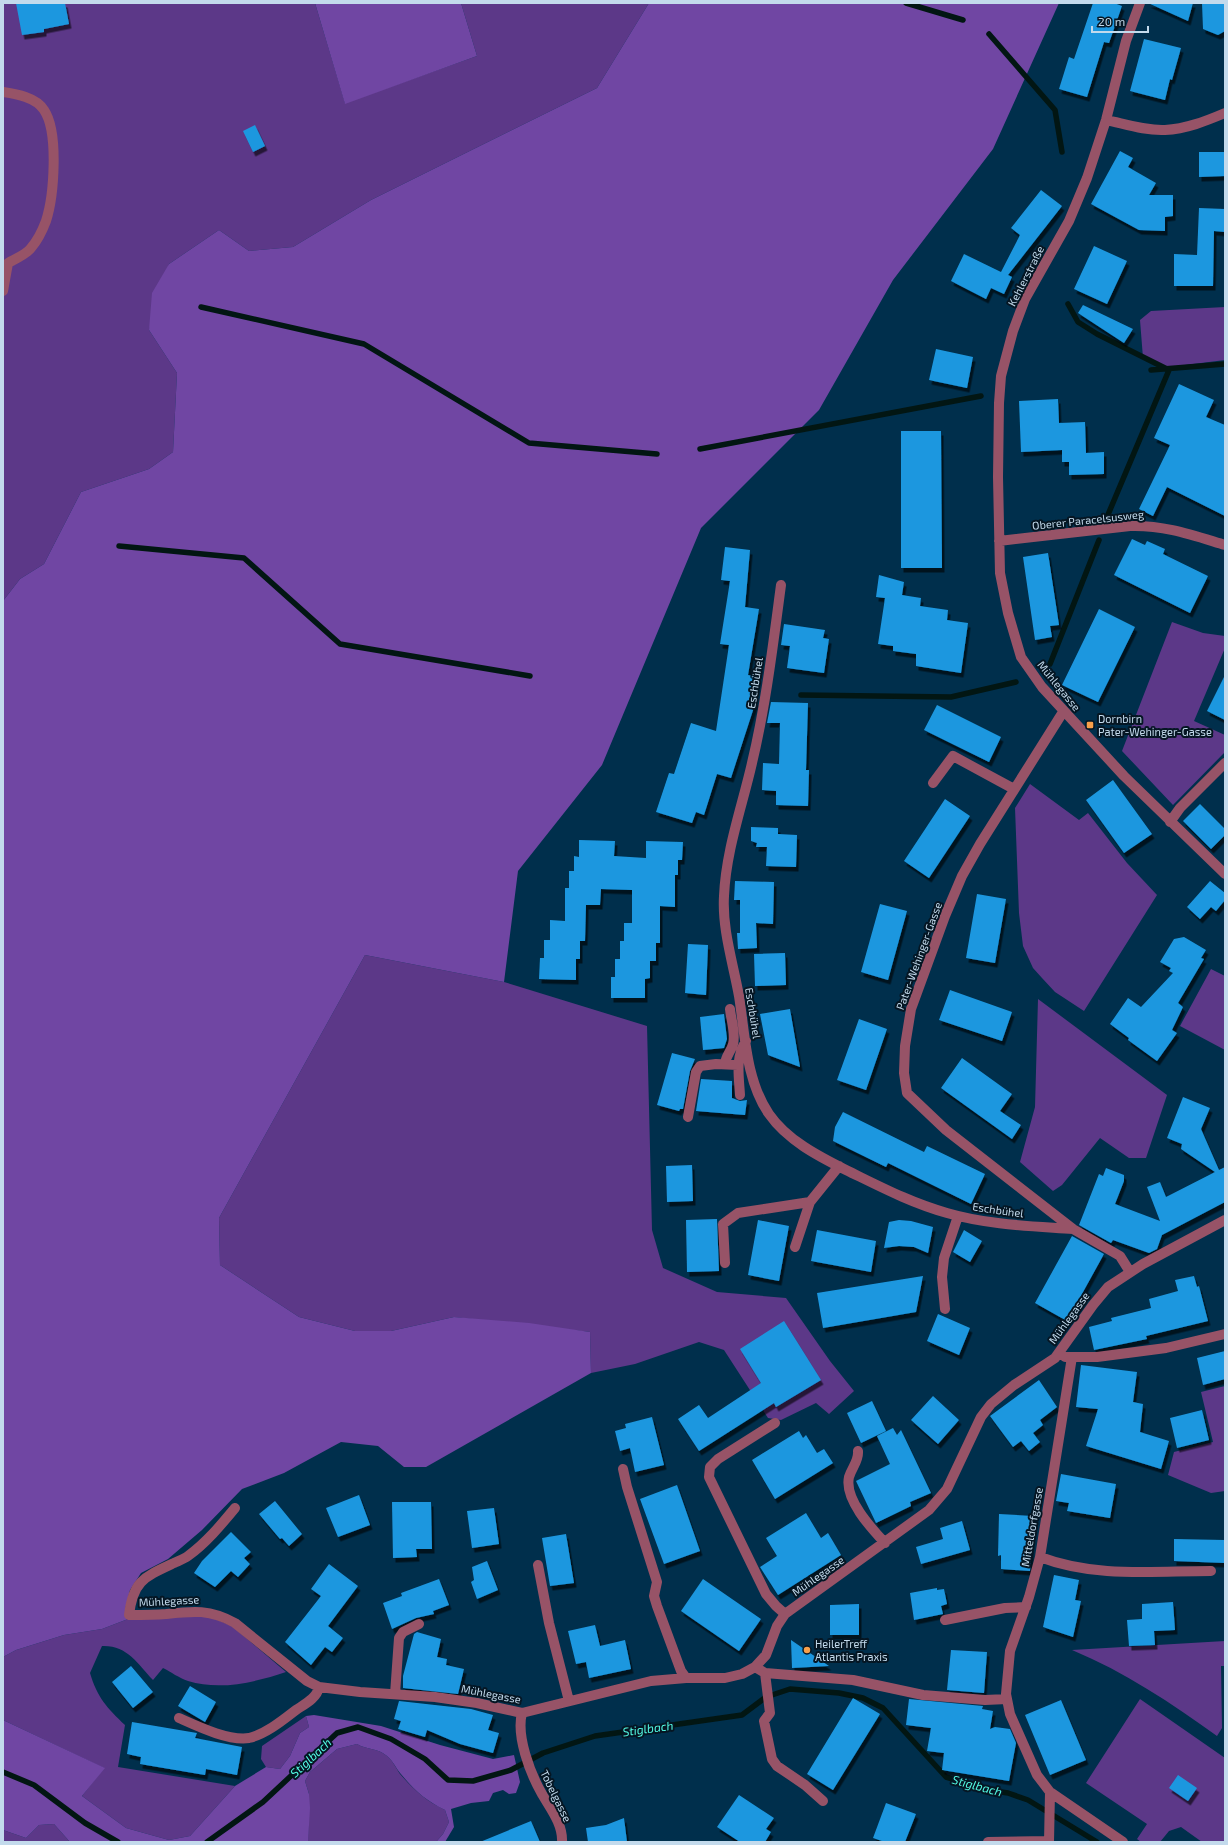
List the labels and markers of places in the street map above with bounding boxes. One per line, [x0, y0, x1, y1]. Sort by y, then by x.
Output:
place label: Dornbirn Pater-Wehinger-Gasse [1098, 712, 1212, 738]
marker: Dornbirn Pater-Wehinger-Gasse [1085, 720, 1095, 730]
place label: HeilerTreff Atlantis Praxis [815, 1637, 888, 1663]
marker: HeilerTreff Atlantis Praxis [802, 1645, 812, 1655]

